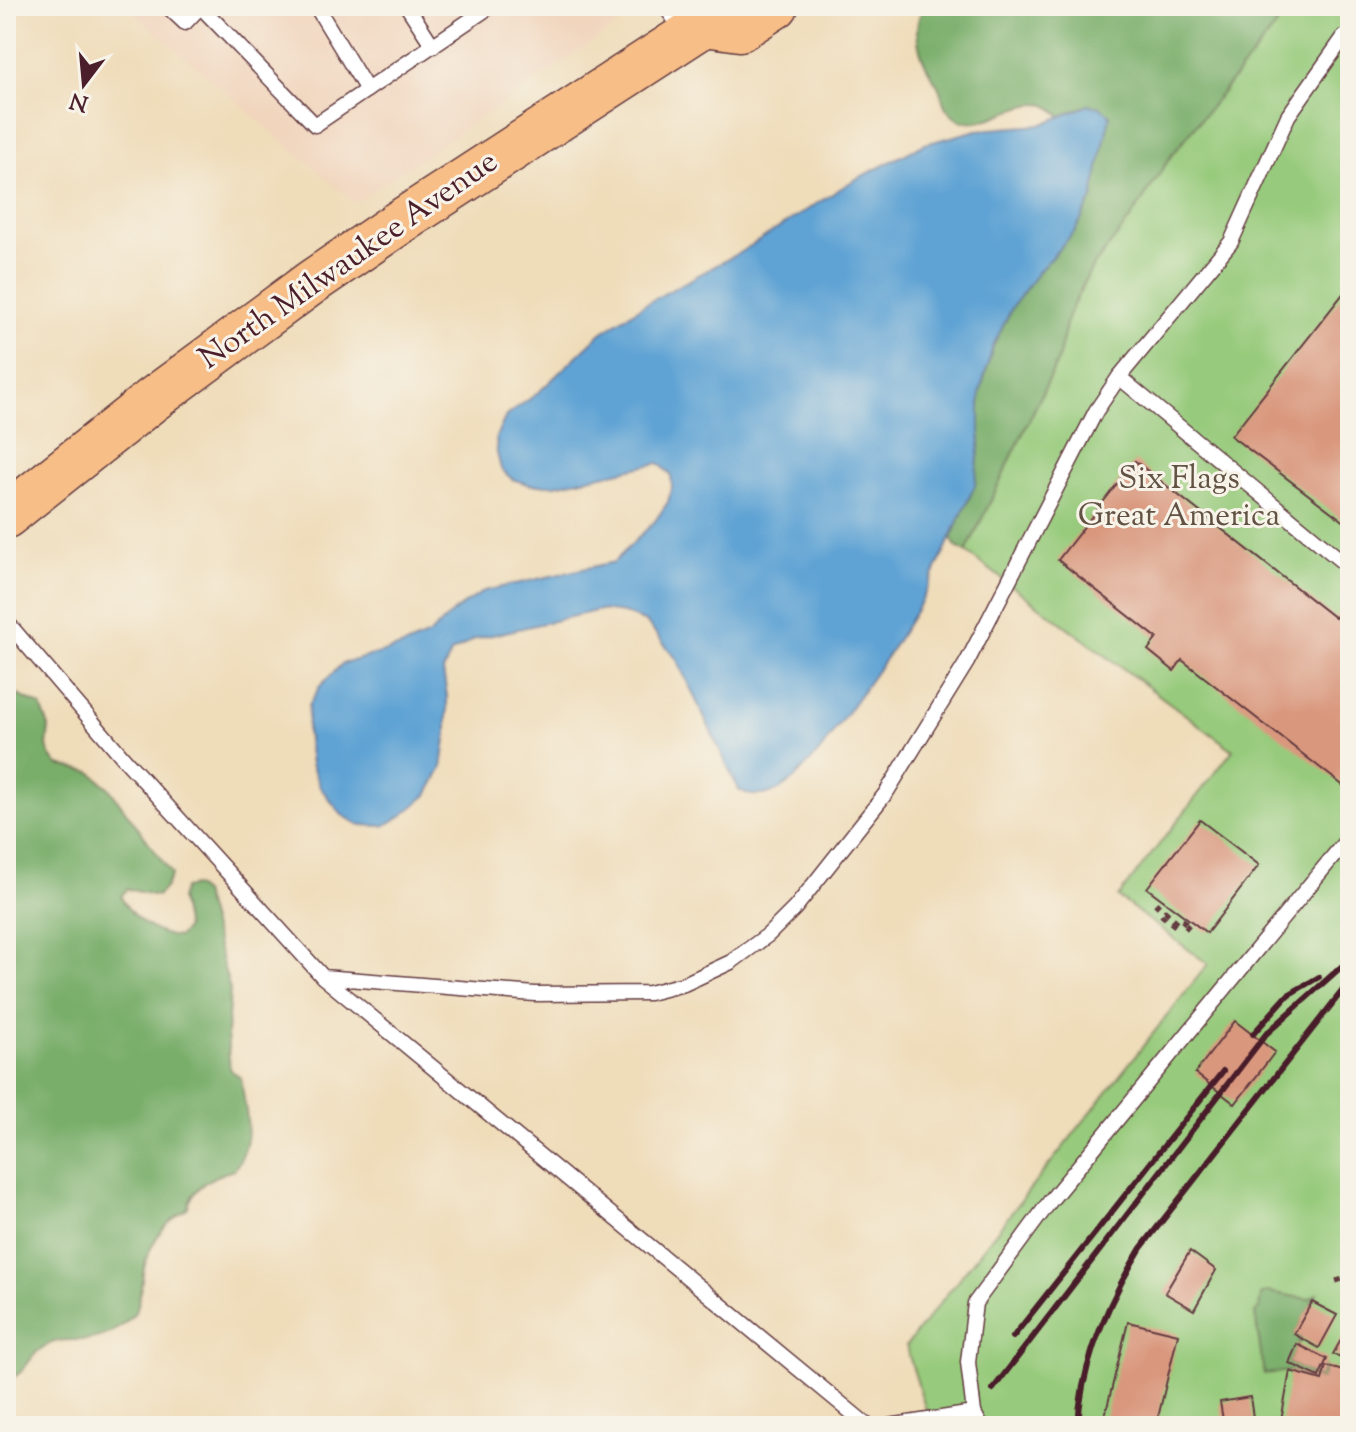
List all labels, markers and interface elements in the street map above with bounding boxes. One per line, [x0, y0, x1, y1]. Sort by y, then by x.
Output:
north arrow [44, 44, 124, 124]
text: N [66, 82, 92, 118]
street label: North Milwaukee Avenue [190, 140, 508, 382]
park label: Six Flags Great America [1078, 457, 1280, 540]

